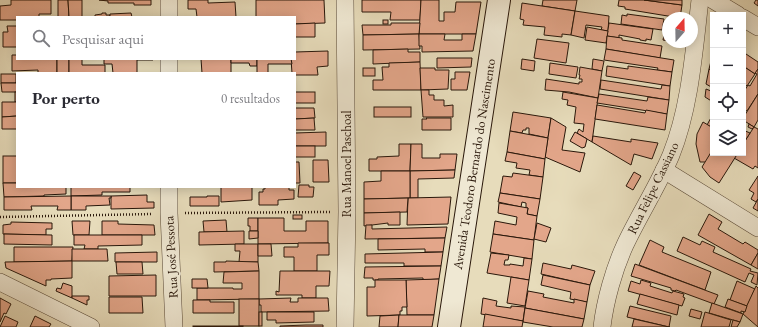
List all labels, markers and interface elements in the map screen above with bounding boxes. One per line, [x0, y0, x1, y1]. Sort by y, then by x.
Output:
north arrow [662, 12, 698, 48]
map controls [710, 12, 746, 156]
button: + [710, 12, 746, 48]
search box [16, 16, 296, 60]
icon: search [30, 27, 52, 49]
text: Pesquisar aqui [62, 29, 144, 48]
button: − [710, 48, 746, 84]
street label: Avenida Teodoro Bernardo do Nascimento [449, 57, 499, 272]
button: locate [710, 84, 746, 120]
text: Por perto [32, 87, 100, 109]
text: 0 resultados [221, 90, 280, 107]
street label: Rua Manoel Paschoal [338, 110, 355, 218]
button: layers [710, 120, 746, 156]
street label: Rua Felipe Cassiano [623, 139, 683, 237]
street label: Rua José Pessota [160, 215, 182, 299]

